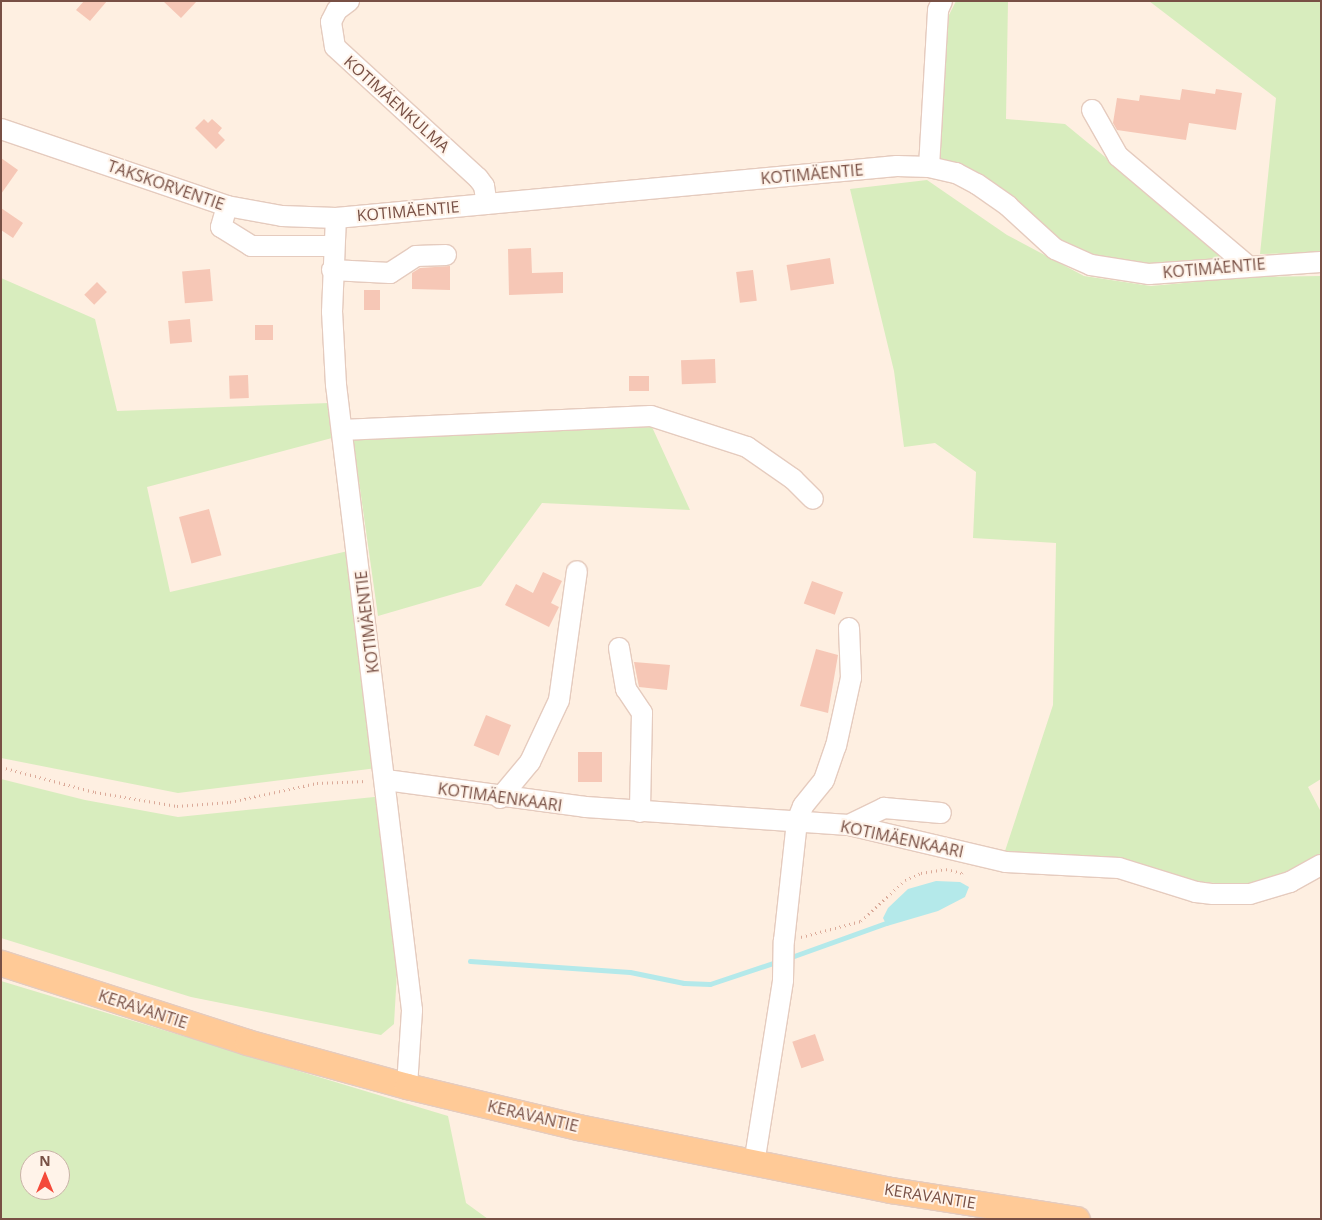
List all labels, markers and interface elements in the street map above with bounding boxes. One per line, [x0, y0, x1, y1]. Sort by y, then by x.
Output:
street label: KOTIMÄENKULMA [340, 52, 454, 156]
street label: TAKSKORVENTIE [105, 156, 227, 214]
street label: KOTIMÄENTIE [760, 160, 864, 188]
street label: KOTIMÄENTIE [356, 197, 460, 225]
street label: KOTIMÄENTIE [1162, 254, 1266, 282]
street label: KOTIMÄENTIE [351, 570, 383, 674]
street label: KOTIMÄENKAARI [437, 779, 563, 815]
street label: KOTIMÄENKAARI [839, 817, 965, 861]
street label: KERAVANTIE [96, 986, 190, 1032]
street label: KERAVANTIE [486, 1096, 580, 1136]
north arrow [20, 1150, 70, 1200]
text: N [39, 1151, 51, 1170]
street label: KERAVANTIE [883, 1179, 977, 1213]

